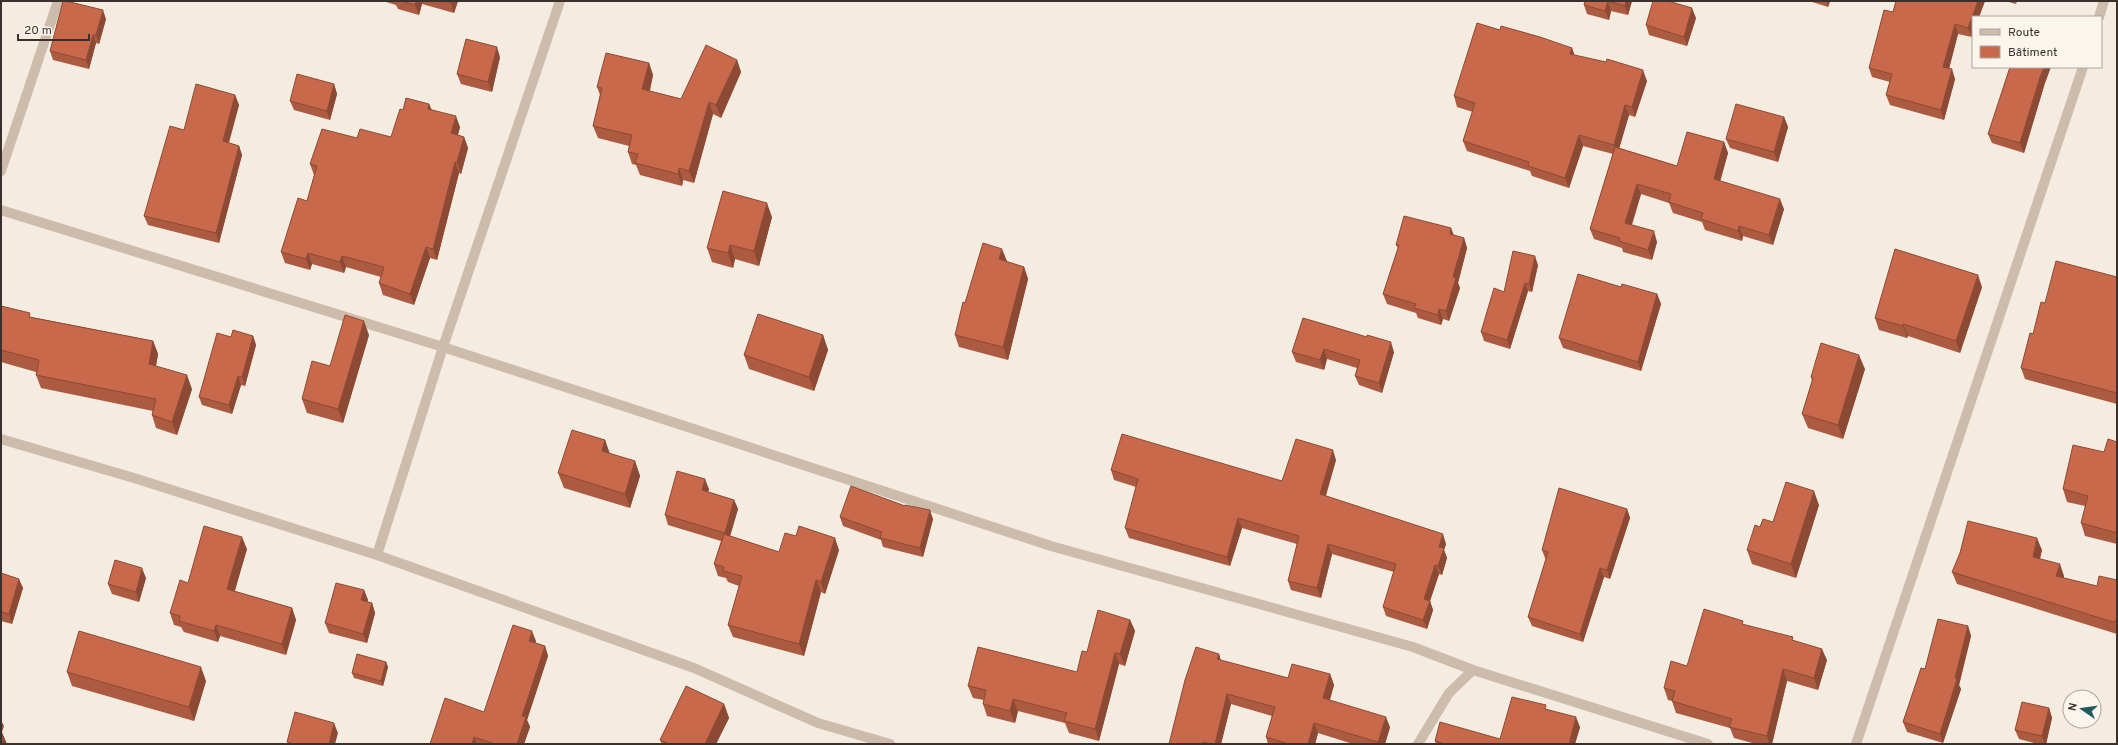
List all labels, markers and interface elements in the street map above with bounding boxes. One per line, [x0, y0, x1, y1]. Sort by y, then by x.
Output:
scale bar [18, 16, 89, 42]
legend [1972, 16, 2102, 68]
text: 20 m [24, 23, 52, 39]
text: Route [2008, 25, 2040, 41]
text: Bâtiment [2008, 45, 2058, 61]
north arrow [2062, 689, 2102, 729]
text: N [2066, 702, 2081, 712]

